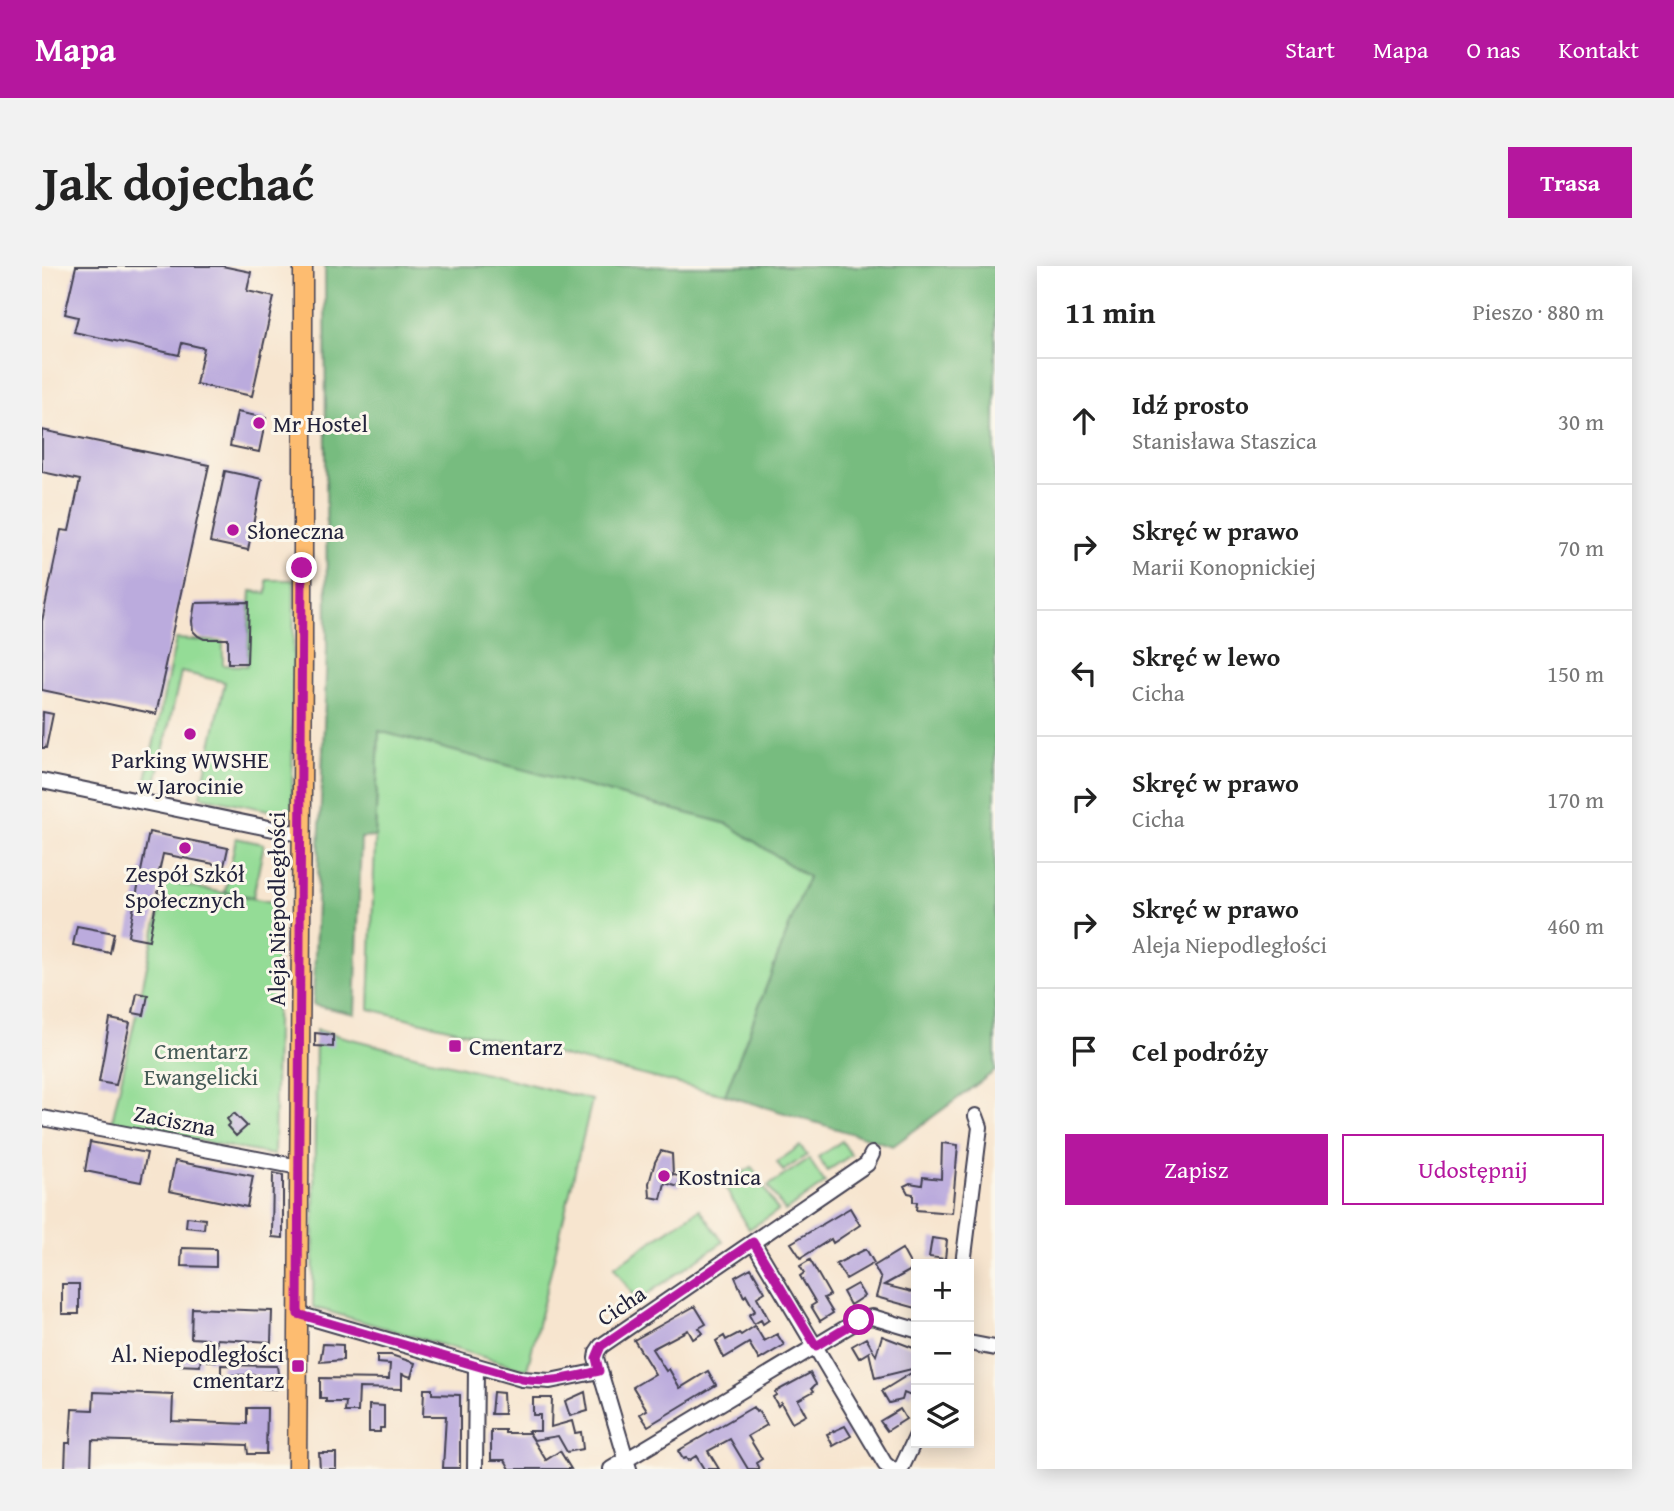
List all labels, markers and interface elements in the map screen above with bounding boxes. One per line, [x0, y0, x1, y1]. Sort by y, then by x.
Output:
text: Mapa [35, 25, 116, 73]
text: Start [1285, 32, 1335, 67]
text: Mapa [1373, 32, 1428, 67]
text: O nas [1466, 32, 1521, 67]
text: Kontakt [1559, 32, 1639, 67]
text: Jak dojechać [42, 146, 314, 218]
button: Trasa [1508, 147, 1632, 218]
text: 11 min [1065, 290, 1155, 334]
text: Pieszo · 880 m [1472, 295, 1604, 328]
text: Idź prosto [1132, 385, 1249, 424]
icon: ahead [1065, 402, 1103, 440]
text: 30 m [1558, 405, 1604, 438]
place label: Mr Hostel [273, 407, 368, 440]
marker: Mr Hostel [251, 415, 267, 431]
text: Stanisława Staszica [1132, 424, 1317, 457]
text: Skręć w prawo [1132, 511, 1299, 550]
place label: Słoneczna [247, 514, 345, 547]
marker: Słoneczna [225, 522, 241, 538]
icon: right [1065, 528, 1103, 566]
text: 70 m [1558, 531, 1604, 564]
text: Marii Konopnickiej [1132, 550, 1316, 583]
route end [286, 552, 317, 583]
text: Skręć w lewo [1132, 637, 1280, 676]
icon: left [1065, 654, 1103, 692]
text: 150 m [1547, 657, 1604, 690]
text: Cicha [1132, 676, 1185, 709]
marker: Parking WWSHE w Jarocinie [182, 726, 198, 742]
place label: Parking WWSHE w Jarocinie [111, 743, 269, 802]
text: Skręć w prawo [1132, 763, 1299, 802]
icon: right [1065, 780, 1103, 818]
text: 170 m [1547, 783, 1604, 816]
text: Cicha [1132, 802, 1185, 835]
street label: Aleja Niepodległości [260, 812, 293, 1006]
marker: Zespół Szkół Społecznych [177, 840, 193, 856]
place label: Zespół Szkół Społecznych [125, 857, 245, 916]
text: Skręć w prawo [1132, 889, 1299, 928]
icon: right [1065, 906, 1103, 944]
text: 460 m [1547, 909, 1604, 942]
text: Aleja Niepodległości [1132, 928, 1327, 961]
place label: Cmentarz [469, 1030, 563, 1063]
icon: arrive [1065, 1032, 1103, 1070]
text: Cel podróży [1132, 1032, 1268, 1071]
park label: Cmentarz Ewangelicki [144, 1034, 258, 1093]
marker: Cmentarz [447, 1038, 463, 1054]
street label: Zaciszna [131, 1096, 219, 1144]
button: Zapisz [1065, 1134, 1328, 1205]
button: Udostępnij [1342, 1134, 1604, 1205]
place label: Kostnica [678, 1160, 761, 1193]
marker: Kostnica [656, 1168, 672, 1184]
map controls [911, 1259, 974, 1448]
button: + [911, 1259, 974, 1322]
street label: Cicha [590, 1277, 652, 1333]
route start [843, 1304, 874, 1335]
button: − [911, 1322, 974, 1385]
place label: Al. Niepodległości cmentarz [111, 1337, 284, 1396]
marker: Al. Niepodległości cmentarz [290, 1358, 306, 1374]
button: layers [911, 1385, 974, 1448]

